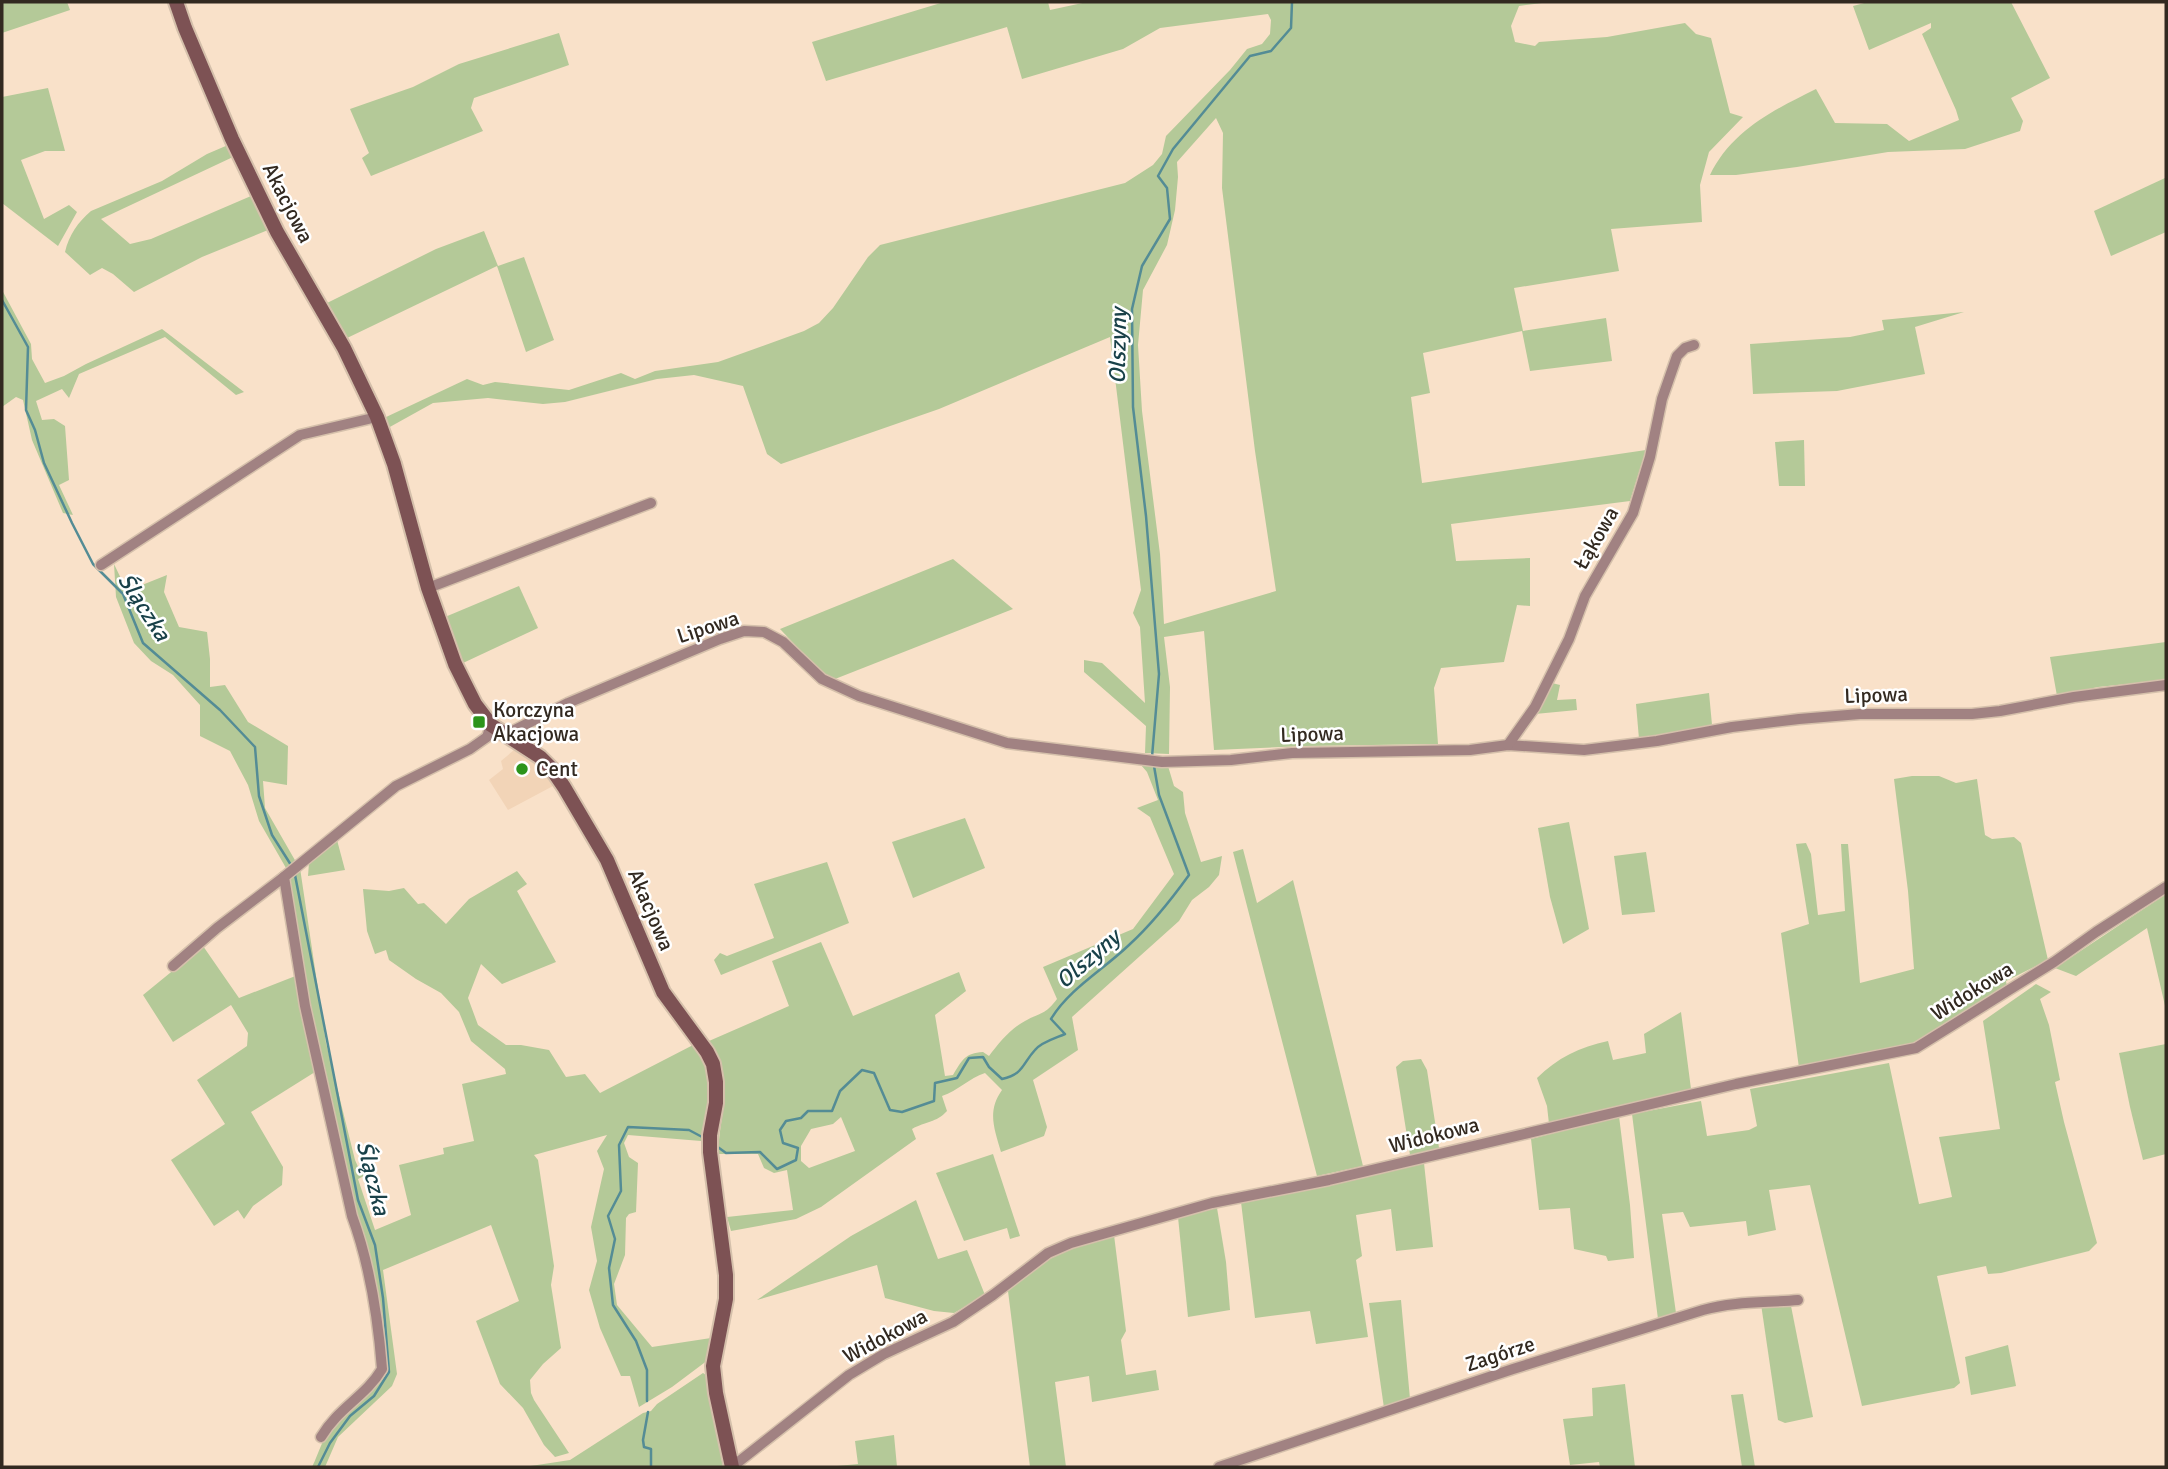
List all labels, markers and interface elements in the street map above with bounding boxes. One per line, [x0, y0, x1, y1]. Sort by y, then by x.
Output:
street label: Akacjowa [257, 159, 319, 247]
water label: Olszyny [1103, 305, 1133, 384]
street label: Łąkowa [1568, 502, 1624, 574]
water label: Ślączka [111, 567, 177, 648]
street label: Lipowa [674, 605, 742, 649]
street label: Lipowa [1844, 681, 1908, 709]
place label: Korczyna Akacjowa [493, 697, 579, 747]
marker: Korczyna Akacjowa [471, 714, 487, 730]
street label: Lipowa [1280, 720, 1344, 748]
place label: Cent [536, 756, 578, 782]
marker: Cent [514, 761, 530, 777]
street label: Akacjowa [622, 865, 680, 955]
water label: Olszyny [1050, 921, 1129, 995]
street label: Widokowa [1926, 956, 2018, 1026]
street label: Widokowa [1386, 1111, 1482, 1159]
water label: Ślączka [350, 1138, 397, 1219]
street label: Widokowa [838, 1303, 932, 1369]
street label: Zagórze [1462, 1331, 1538, 1377]

